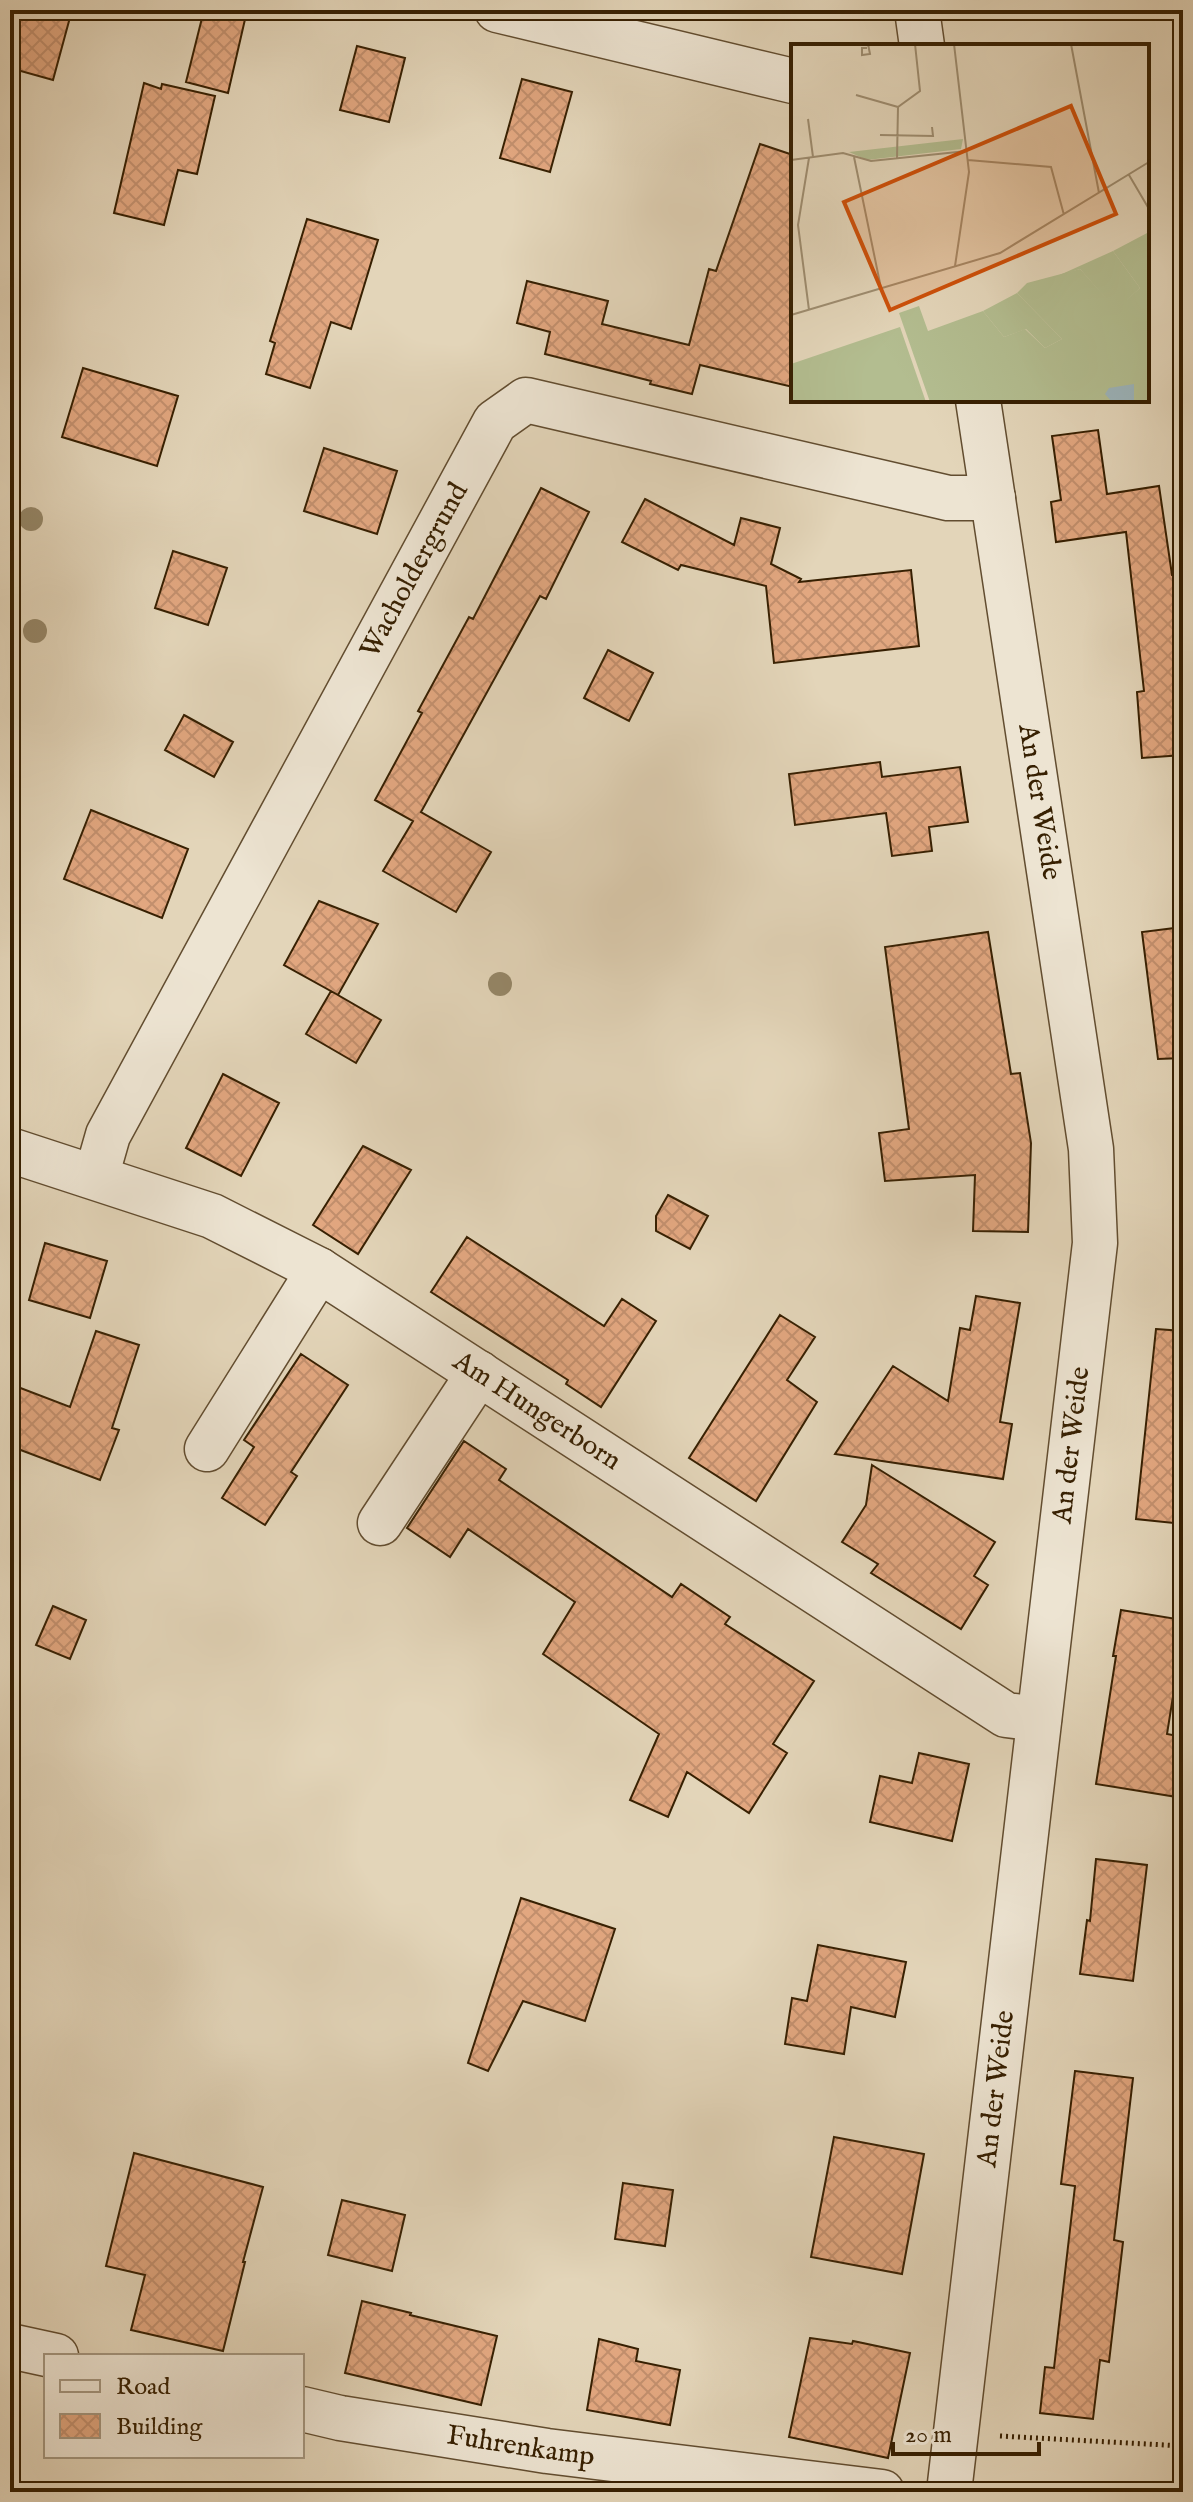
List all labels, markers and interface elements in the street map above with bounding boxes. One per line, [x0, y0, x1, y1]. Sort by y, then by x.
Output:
inset map [791, 44, 1149, 402]
street label: Wacholdergrund [353, 477, 476, 664]
street label: An der Weide [1009, 721, 1069, 883]
street label: Am Hungerborn [445, 1343, 628, 1478]
street label: An der Weide [1045, 1365, 1098, 1526]
street label: An der Weide [969, 2008, 1023, 2170]
legend [44, 2354, 304, 2458]
text: Road [116, 2372, 170, 2403]
scale bar [893, 2406, 1039, 2456]
text: Building [116, 2412, 203, 2443]
street label: Fuhrenkamp [444, 2418, 597, 2474]
text: 20 m [905, 2420, 952, 2451]

